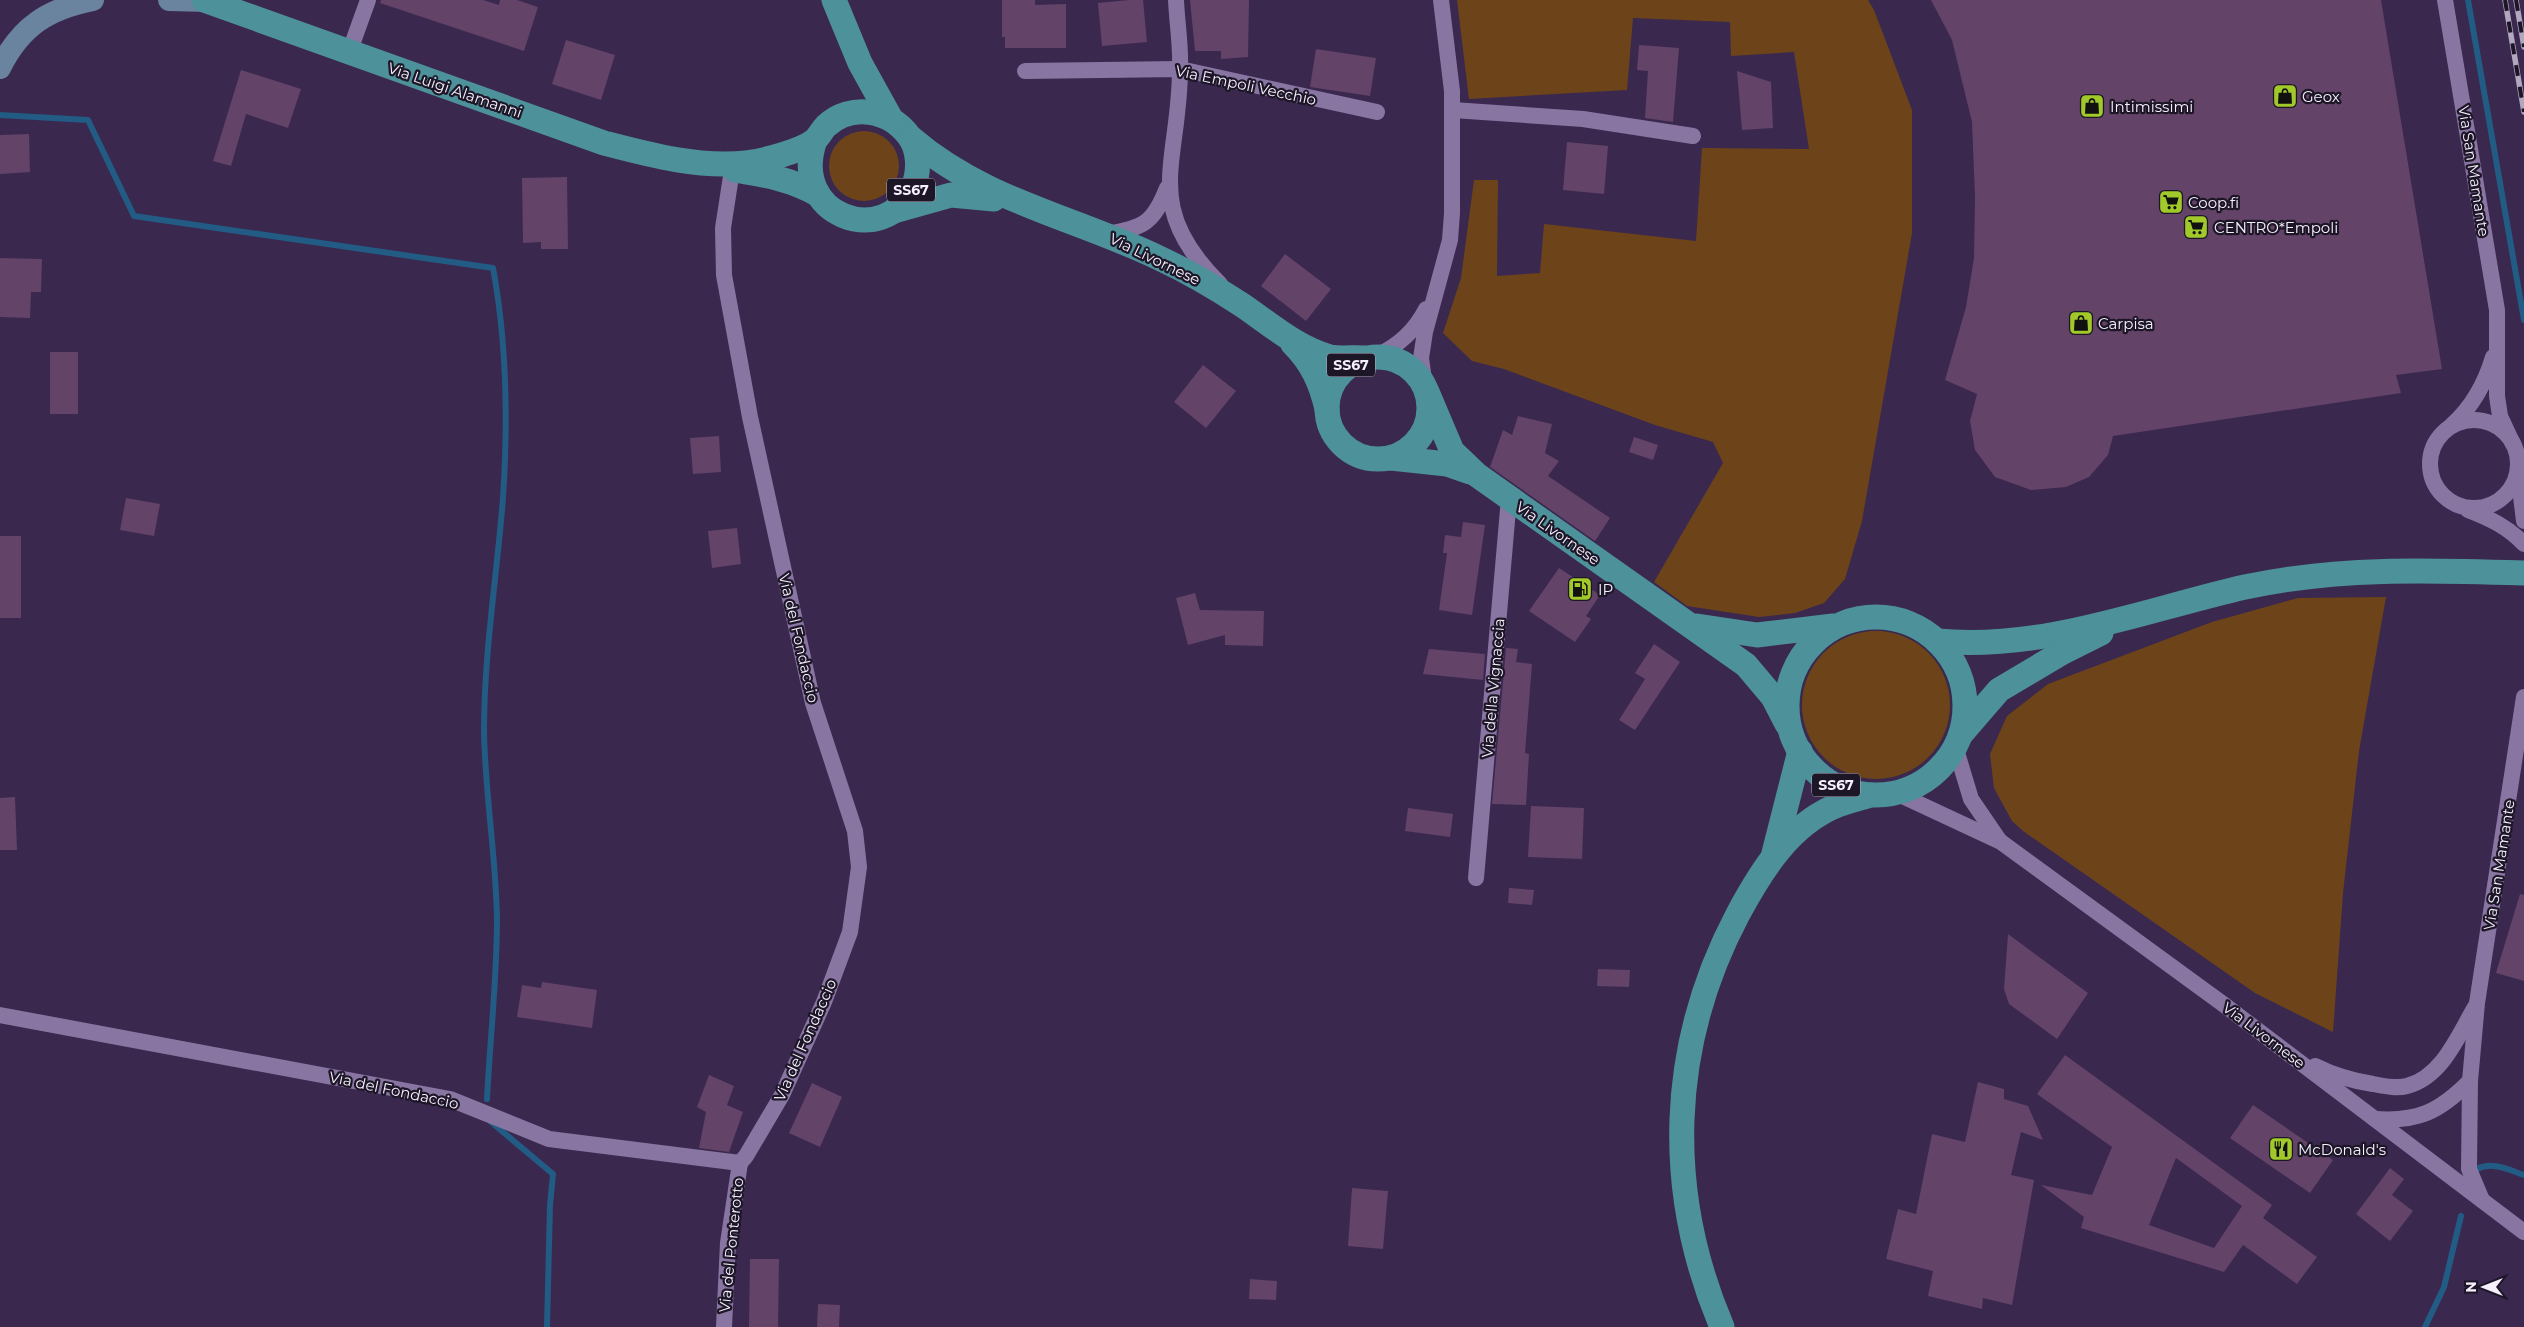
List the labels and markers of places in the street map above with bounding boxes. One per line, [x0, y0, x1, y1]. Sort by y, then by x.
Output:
shop icon: Geox [2272, 83, 2298, 109]
place label: Geox [2302, 87, 2340, 106]
shop icon: Intimissimi [2079, 93, 2105, 119]
place label: Intimissimi [2110, 97, 2193, 116]
supermarket icon: Coop.fi [2158, 189, 2184, 215]
place label: Coop.fi [2188, 193, 2239, 212]
supermarket icon: CENTRO*Empoli [2183, 214, 2209, 240]
place label: CENTRO*Empoli [2214, 218, 2338, 237]
shop icon: Carpisa [2068, 310, 2094, 336]
place label: Carpisa [2098, 314, 2154, 333]
fuel station icon: IP [1567, 576, 1593, 602]
place label: IP [1598, 580, 1613, 599]
restaurant icon: McDonald's [2268, 1136, 2294, 1162]
place label: McDonald's [2298, 1140, 2386, 1159]

